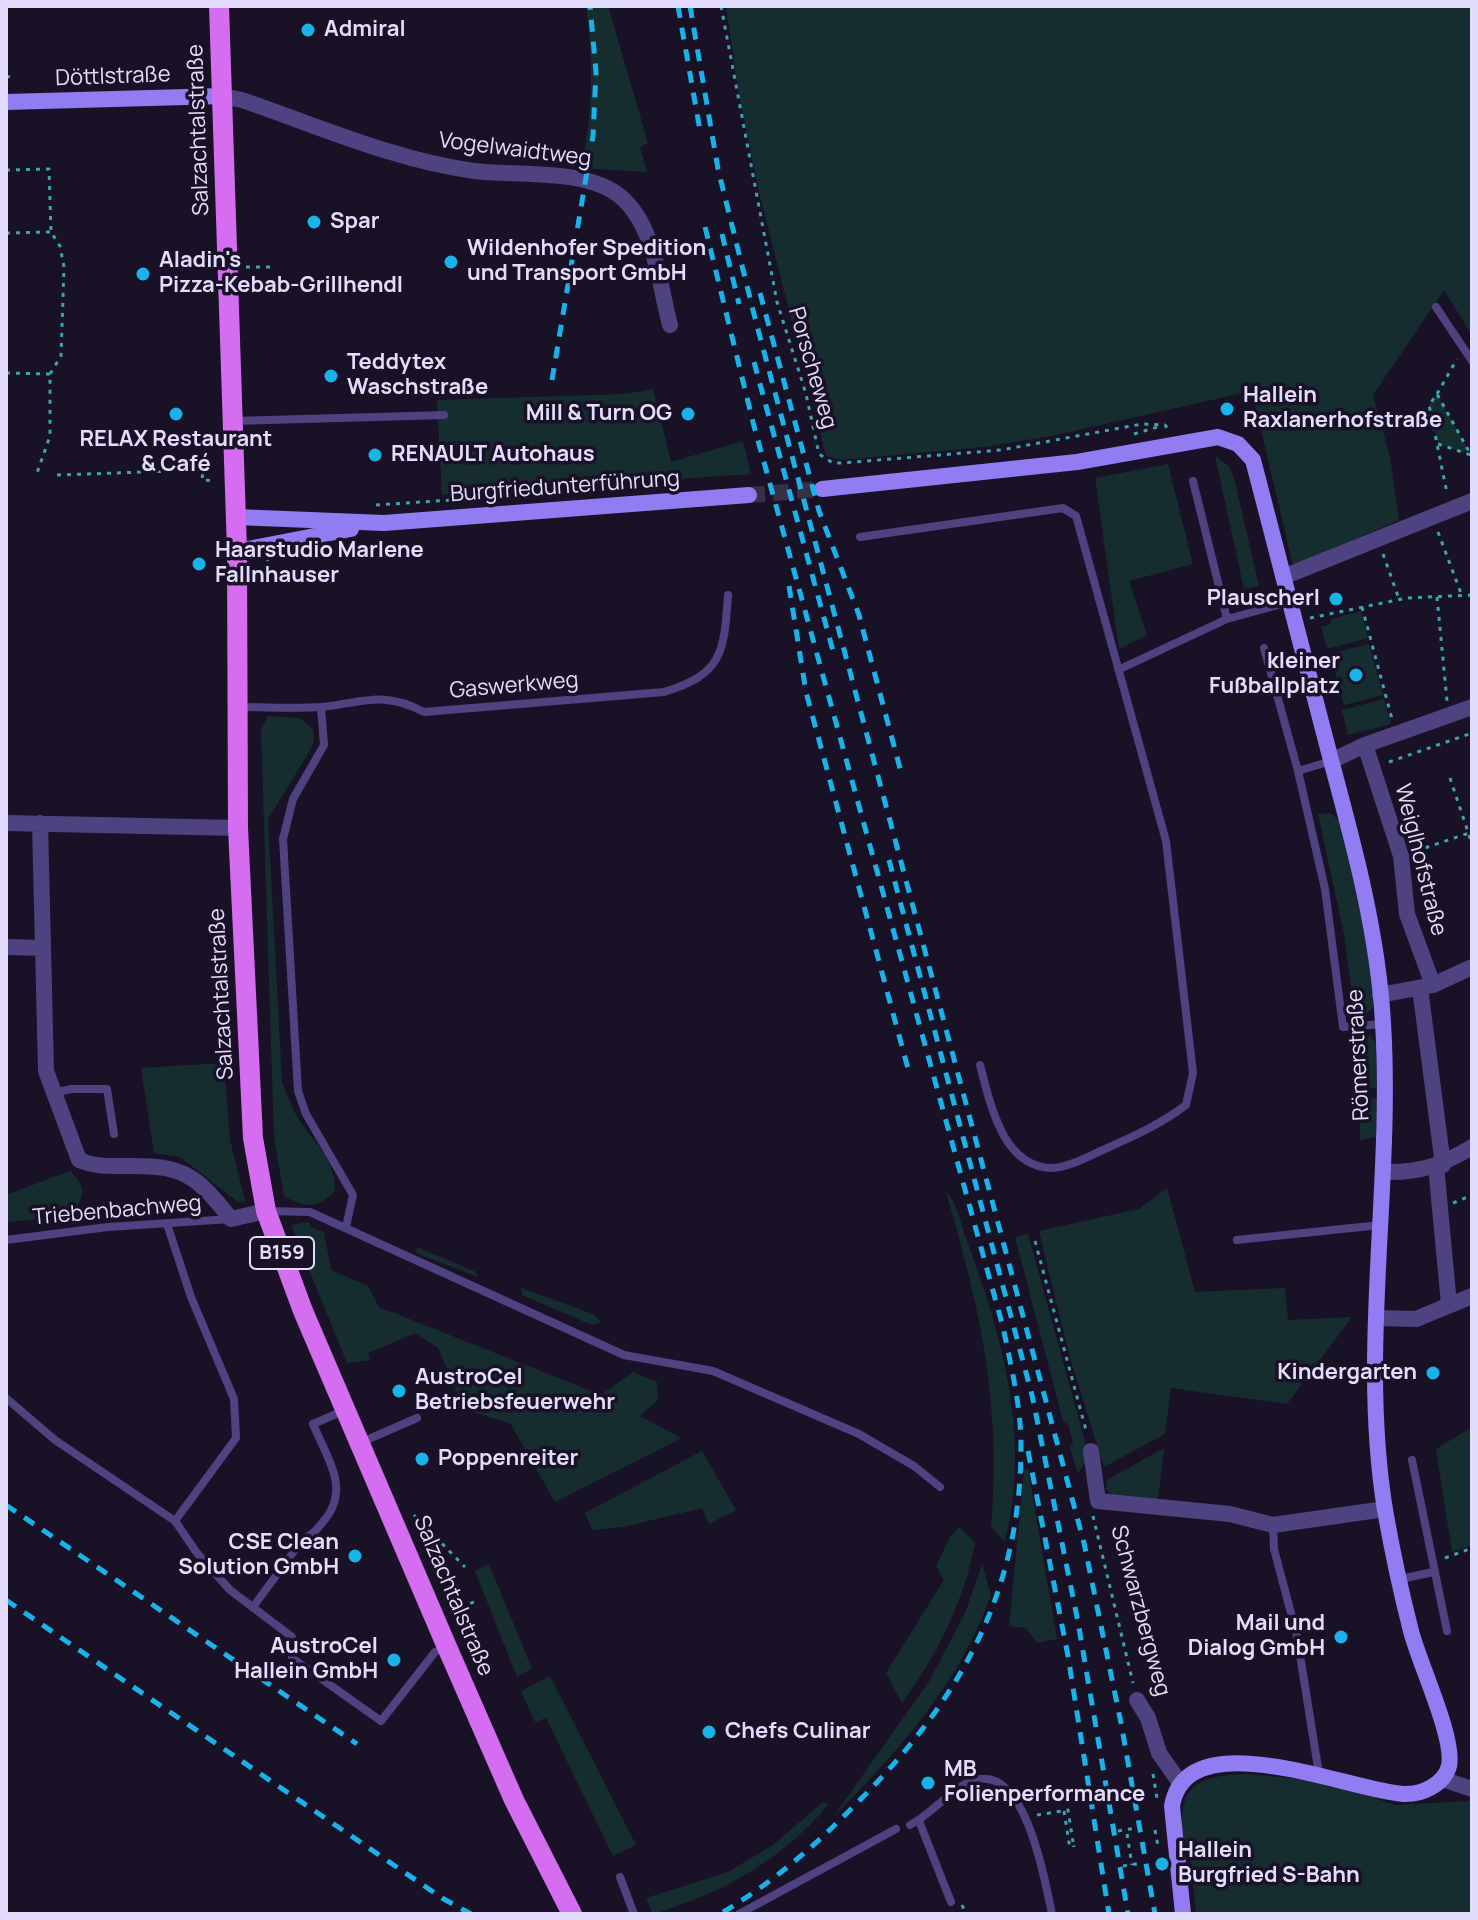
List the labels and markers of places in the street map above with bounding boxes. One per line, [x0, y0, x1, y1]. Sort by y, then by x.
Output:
place label: Admiral [324, 17, 406, 43]
marker: Admiral [299, 21, 317, 39]
place label: Spar [330, 209, 379, 235]
marker: Spar [305, 213, 323, 231]
place label: Wildenhofer Spedition und Transport GmbH [467, 236, 706, 288]
place label: Aladin's Pizza-Kebab-Grillhendl [159, 248, 403, 300]
marker: Wildenhofer Spedition und Transport GmbH [442, 253, 460, 271]
marker: Aladin's Pizza-Kebab-Grillhendl [134, 265, 152, 283]
place label: Teddytex Waschstraße [347, 350, 488, 402]
marker: Teddytex Waschstraße [322, 367, 340, 385]
place label: Hallein Raxlanerhofstraße [1243, 383, 1442, 434]
marker: Hallein Raxlanerhofstraße [1218, 400, 1236, 418]
place label: Mill & Turn OG [526, 401, 672, 427]
marker: RELAX Restaurant & Café [167, 405, 185, 423]
marker: Mill & Turn OG [679, 405, 697, 423]
place label: RELAX Restaurant & Café [80, 427, 272, 478]
place label: RENAULT Autohaus [391, 442, 595, 468]
marker: RENAULT Autohaus [366, 446, 384, 464]
place label: Haarstudio Marlene Fallnhauser [215, 538, 424, 590]
marker: Haarstudio Marlene Fallnhauser [190, 555, 208, 573]
place label: Plauscherl [1207, 586, 1320, 612]
marker: Plauscherl [1327, 590, 1345, 608]
place label: kleiner Fußballplatz [1209, 649, 1340, 700]
marker: kleiner Fußballplatz [1347, 666, 1365, 684]
place label: Kindergarten [1277, 1360, 1417, 1386]
marker: Kindergarten [1424, 1364, 1442, 1382]
place label: AustroCel Betriebsfeuerwehr [415, 1365, 615, 1416]
marker: AustroCel Betriebsfeuerwehr [390, 1382, 408, 1400]
place label: Poppenreiter [438, 1446, 578, 1472]
marker: Poppenreiter [413, 1450, 431, 1468]
place label: CSE Clean Solution GmbH [178, 1530, 339, 1582]
marker: CSE Clean Solution GmbH [346, 1547, 364, 1565]
place label: Mail und Dialog GmbH [1188, 1611, 1325, 1662]
marker: Mail und Dialog GmbH [1332, 1628, 1350, 1646]
place label: AustroCel Hallein GmbH [234, 1634, 378, 1686]
marker: AustroCel Hallein GmbH [385, 1651, 403, 1669]
place label: Chefs Culinar [725, 1719, 870, 1745]
marker: Chefs Culinar [700, 1723, 718, 1741]
place label: MB Folienperformance [944, 1757, 1145, 1808]
marker: MB Folienperformance [919, 1774, 937, 1792]
place label: Hallein Burgfried S-Bahn [1178, 1838, 1360, 1890]
marker: Hallein Burgfried S-Bahn [1153, 1855, 1171, 1873]

